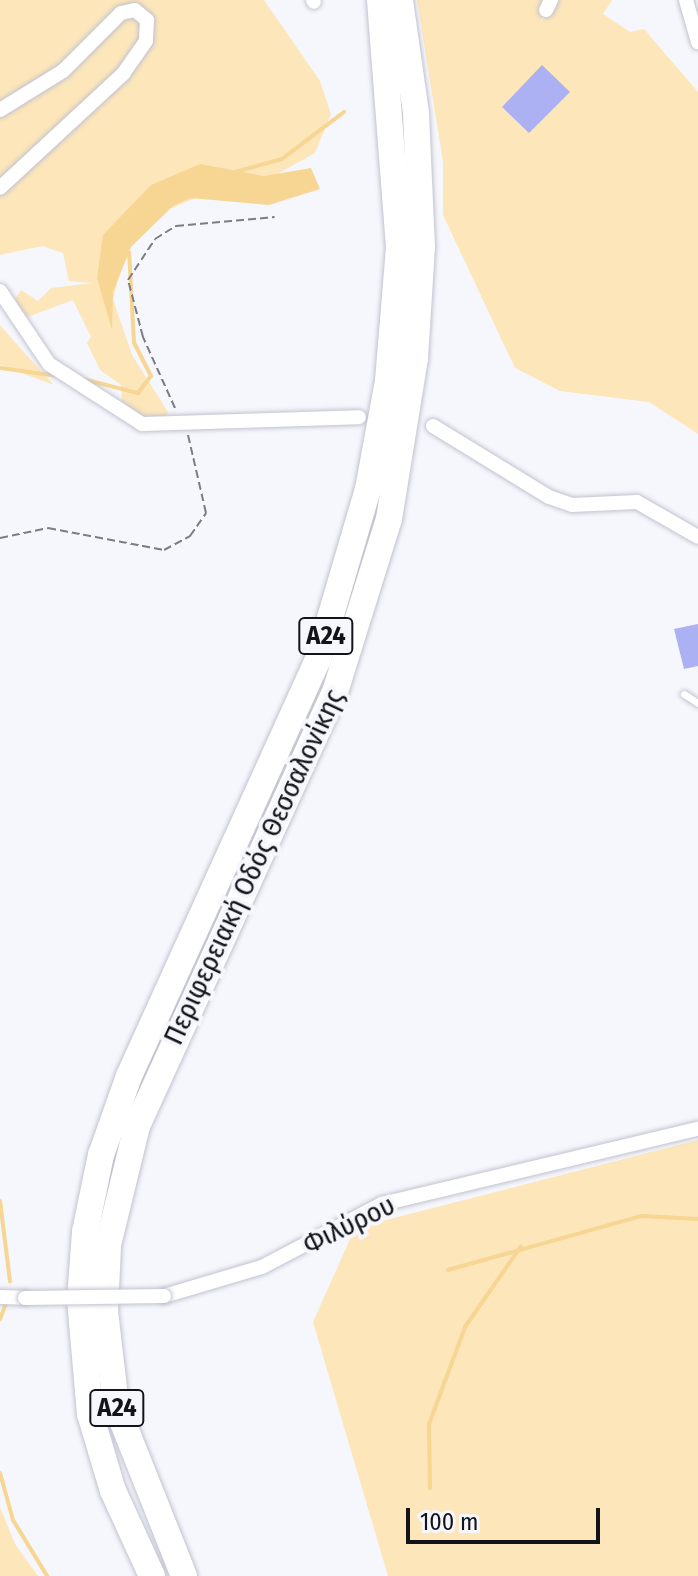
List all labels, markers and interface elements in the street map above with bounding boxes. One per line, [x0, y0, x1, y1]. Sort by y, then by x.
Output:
road number: Α24 [298, 614, 354, 658]
street label: Περιφερειακή Οδός Θεσσαλονίκης [157, 684, 351, 1050]
street label: Φιλύρου [298, 1188, 400, 1262]
road number: Α24 [89, 1386, 145, 1430]
scale bar [410, 1492, 604, 1542]
text: 100 m [420, 1508, 478, 1536]

